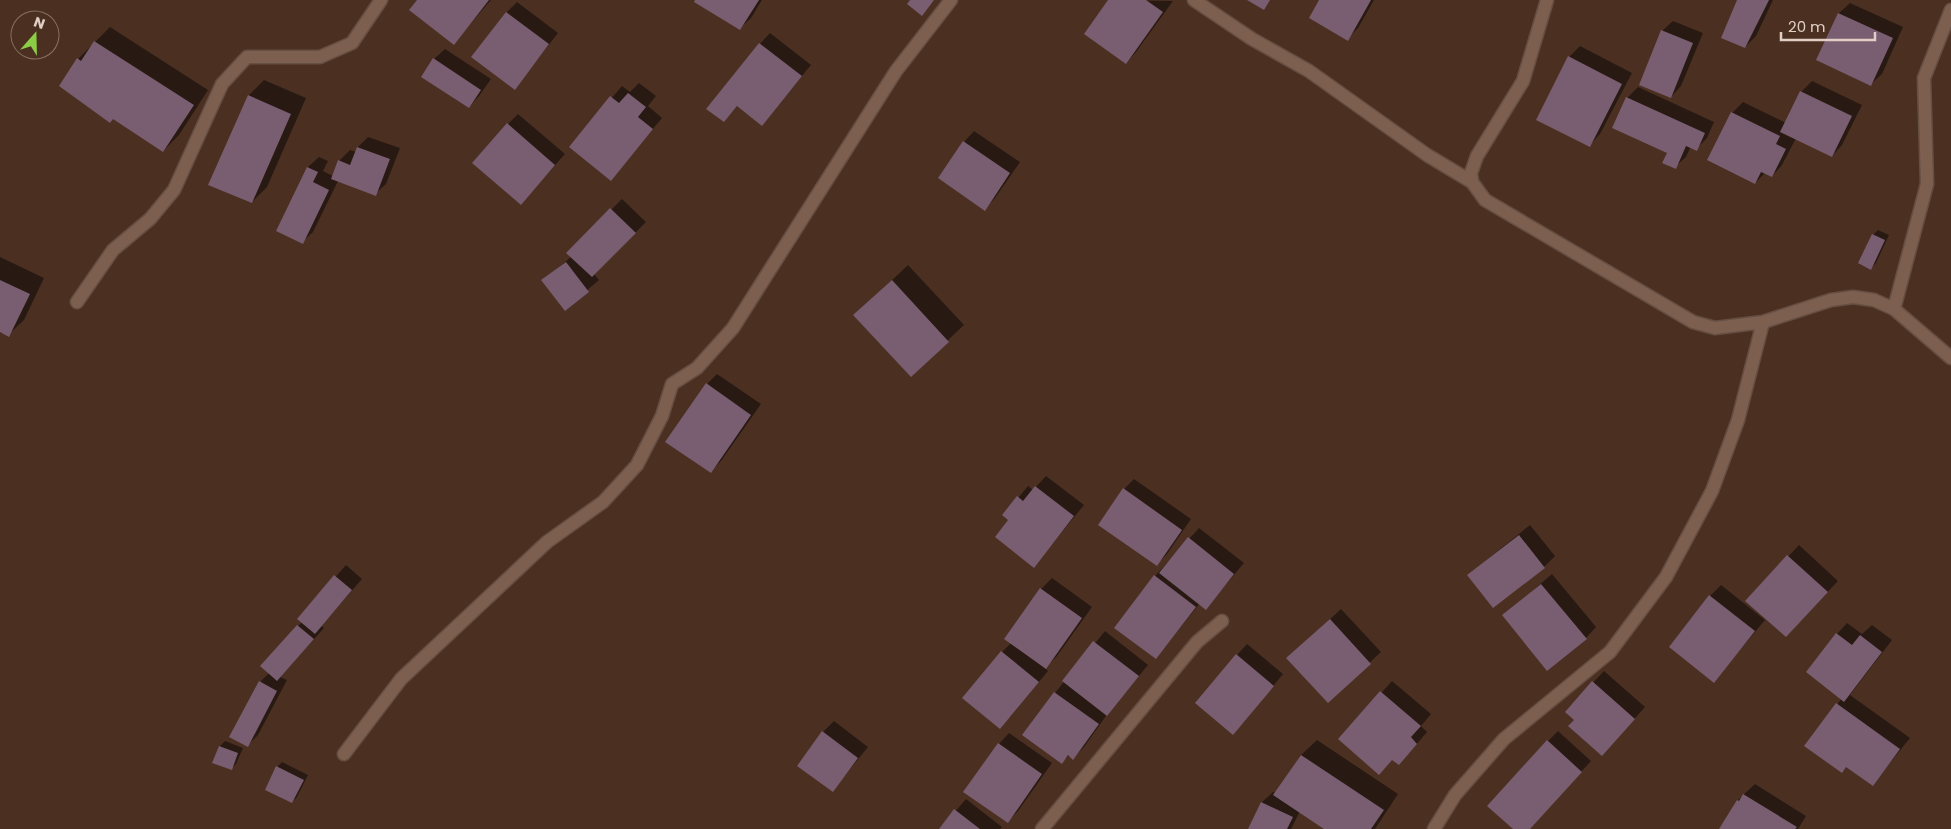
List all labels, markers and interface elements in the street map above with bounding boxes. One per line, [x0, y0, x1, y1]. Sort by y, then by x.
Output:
north arrow [10, 10, 60, 60]
scale bar [1781, 10, 1875, 42]
text: N [31, 12, 48, 34]
text: 20 m [1788, 16, 1826, 37]

